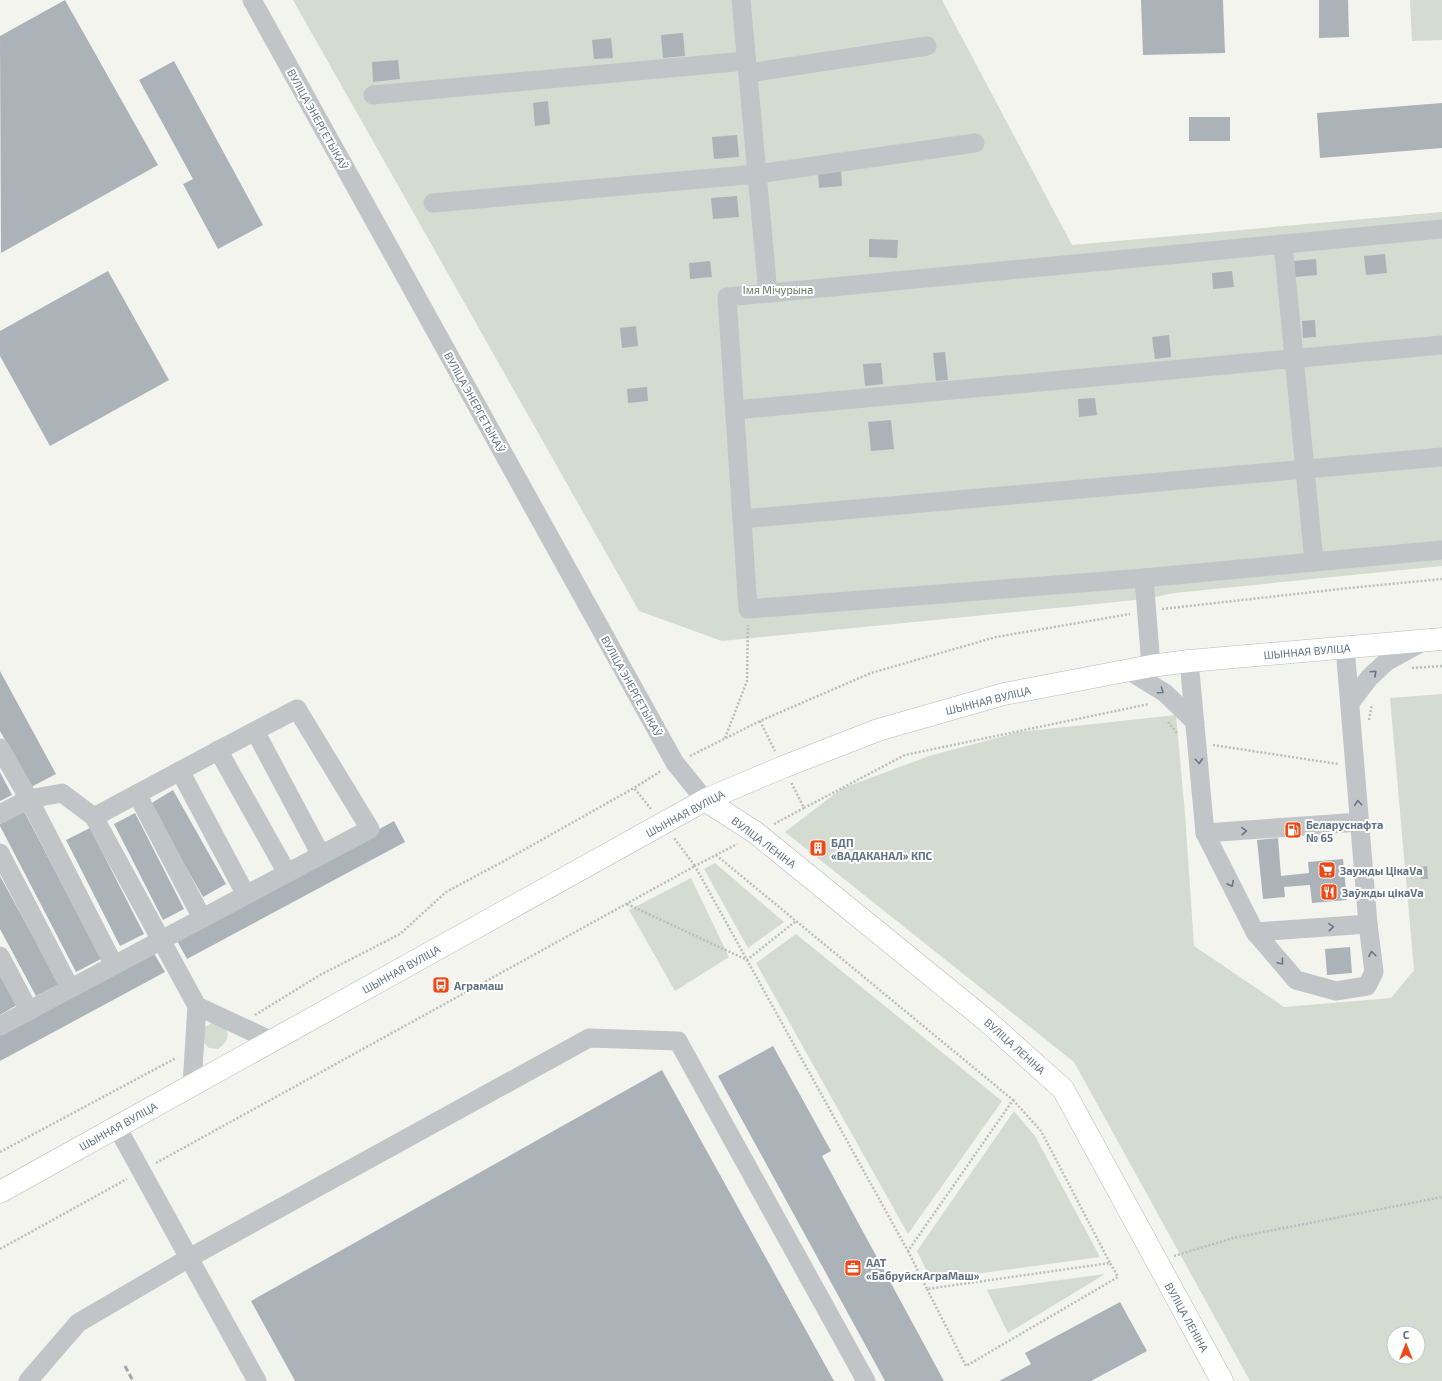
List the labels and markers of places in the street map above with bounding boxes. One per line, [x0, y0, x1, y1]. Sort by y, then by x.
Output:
place label: Беларуснафта № 65 [1306, 818, 1383, 844]
fuel station icon: Беларуснафта № 65 [1283, 820, 1303, 840]
place label: БДП «ВАДАКАНАЛ» КПС [831, 836, 933, 862]
building icon: БДП «ВАДАКАНАЛ» КПС [808, 838, 828, 858]
supermarket icon: Заужды ЦікаVа [1317, 860, 1337, 880]
place label: Заужды ЦікаVа [1340, 864, 1423, 877]
restaurant icon: Заўжды цікаVа [1319, 882, 1339, 902]
place label: Заўжды цікаVа [1342, 886, 1424, 899]
bus stop icon: Аграмаш [431, 975, 451, 995]
place label: Аграмаш [454, 979, 503, 992]
place label: ААТ «БабруйскАграМаш» [866, 1256, 980, 1282]
office icon: ААТ «БабруйскАграМаш» [843, 1258, 863, 1278]

